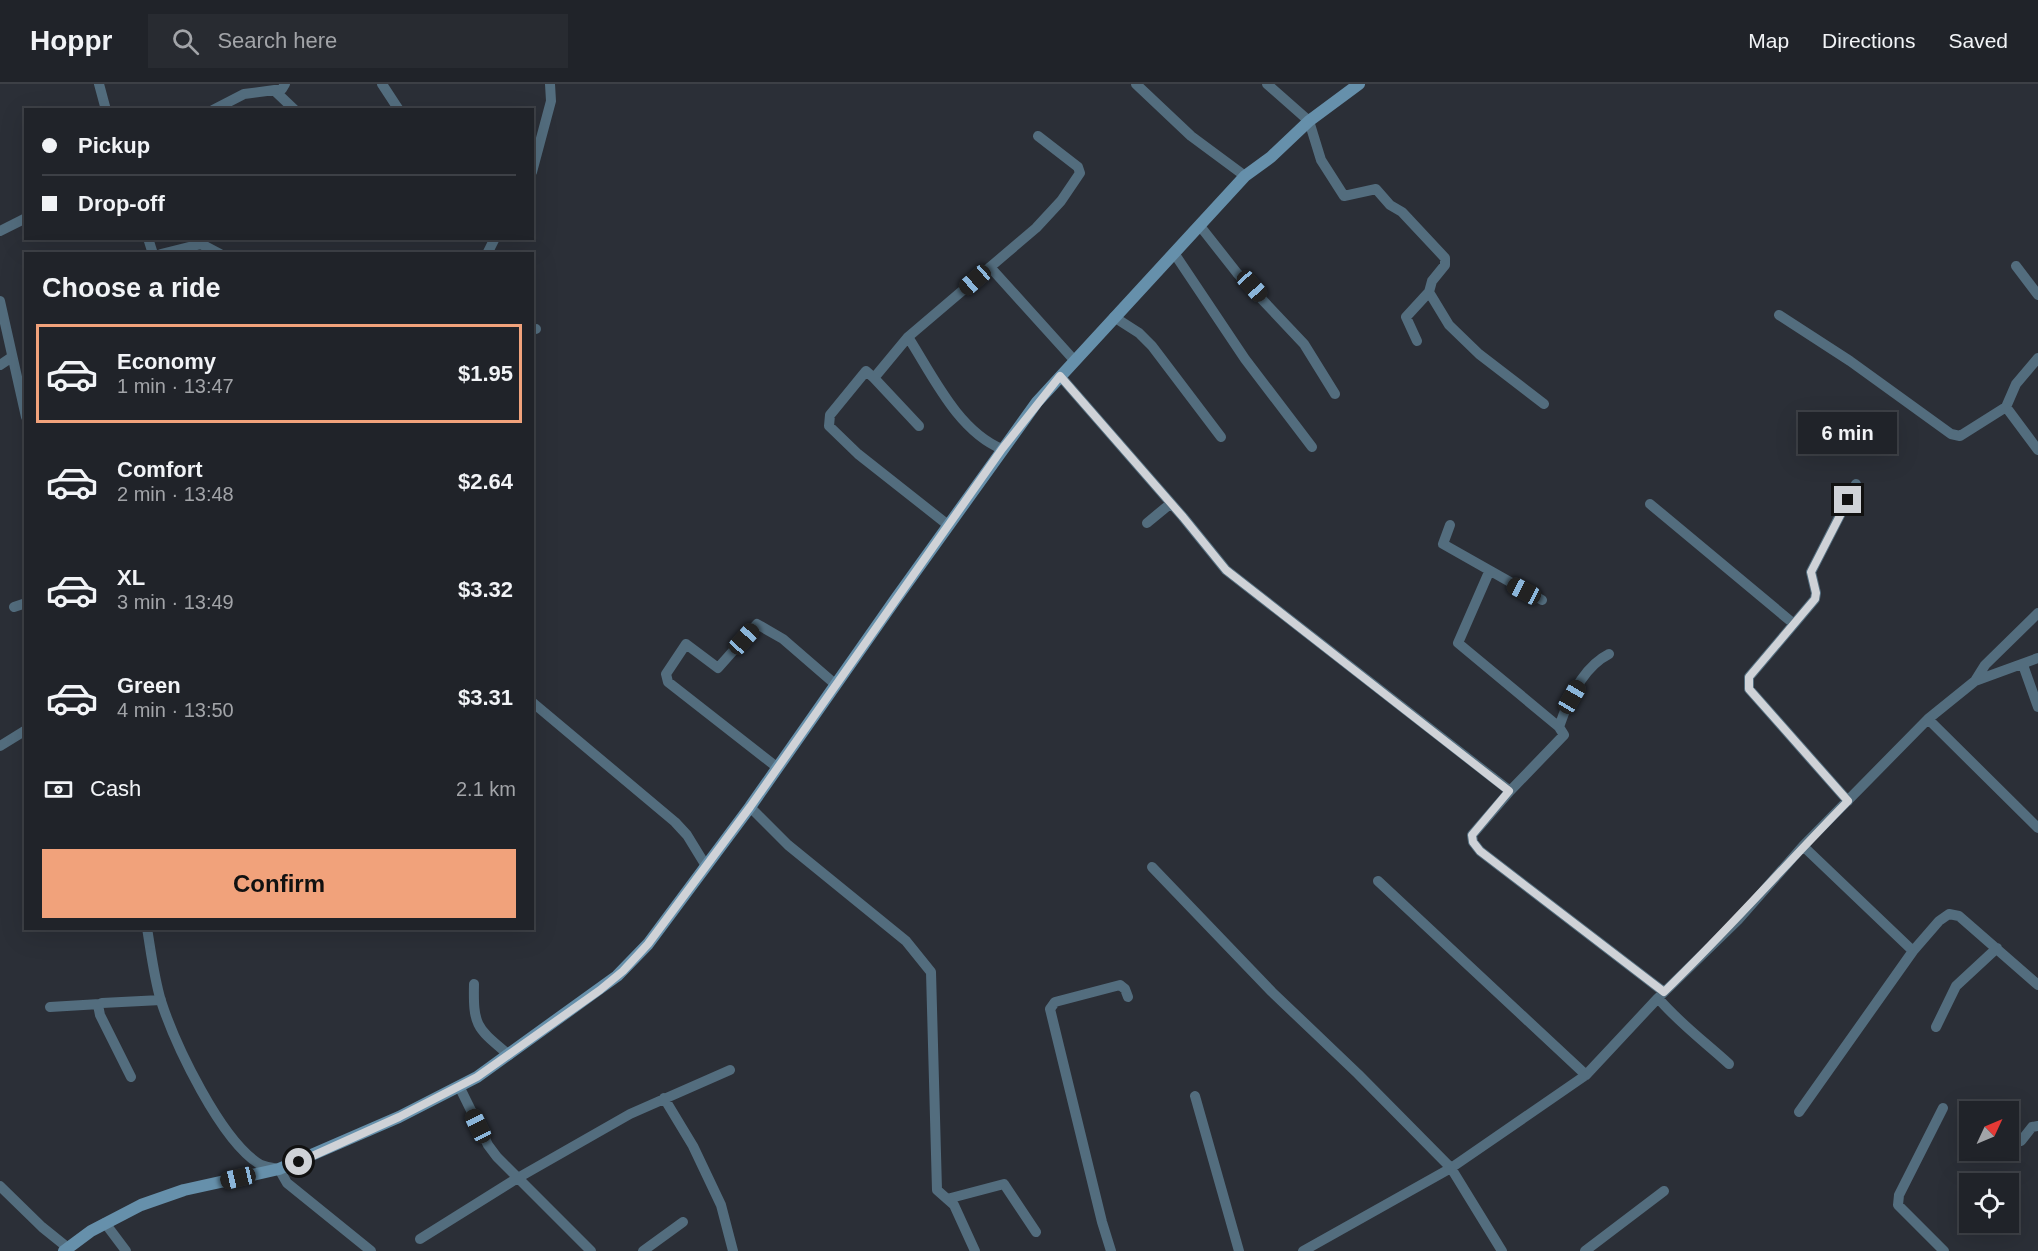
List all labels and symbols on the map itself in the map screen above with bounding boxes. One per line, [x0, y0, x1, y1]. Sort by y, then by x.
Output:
car [956, 261, 994, 299]
car [1233, 267, 1271, 305]
callout: 6 min [1798, 413, 1898, 455]
route end [1834, 486, 1861, 513]
car [1504, 575, 1544, 607]
car [725, 620, 763, 658]
car [1555, 677, 1589, 717]
north arrow [1959, 1101, 2019, 1161]
car [462, 1106, 494, 1146]
route start [285, 1148, 312, 1175]
car [218, 1165, 258, 1191]

